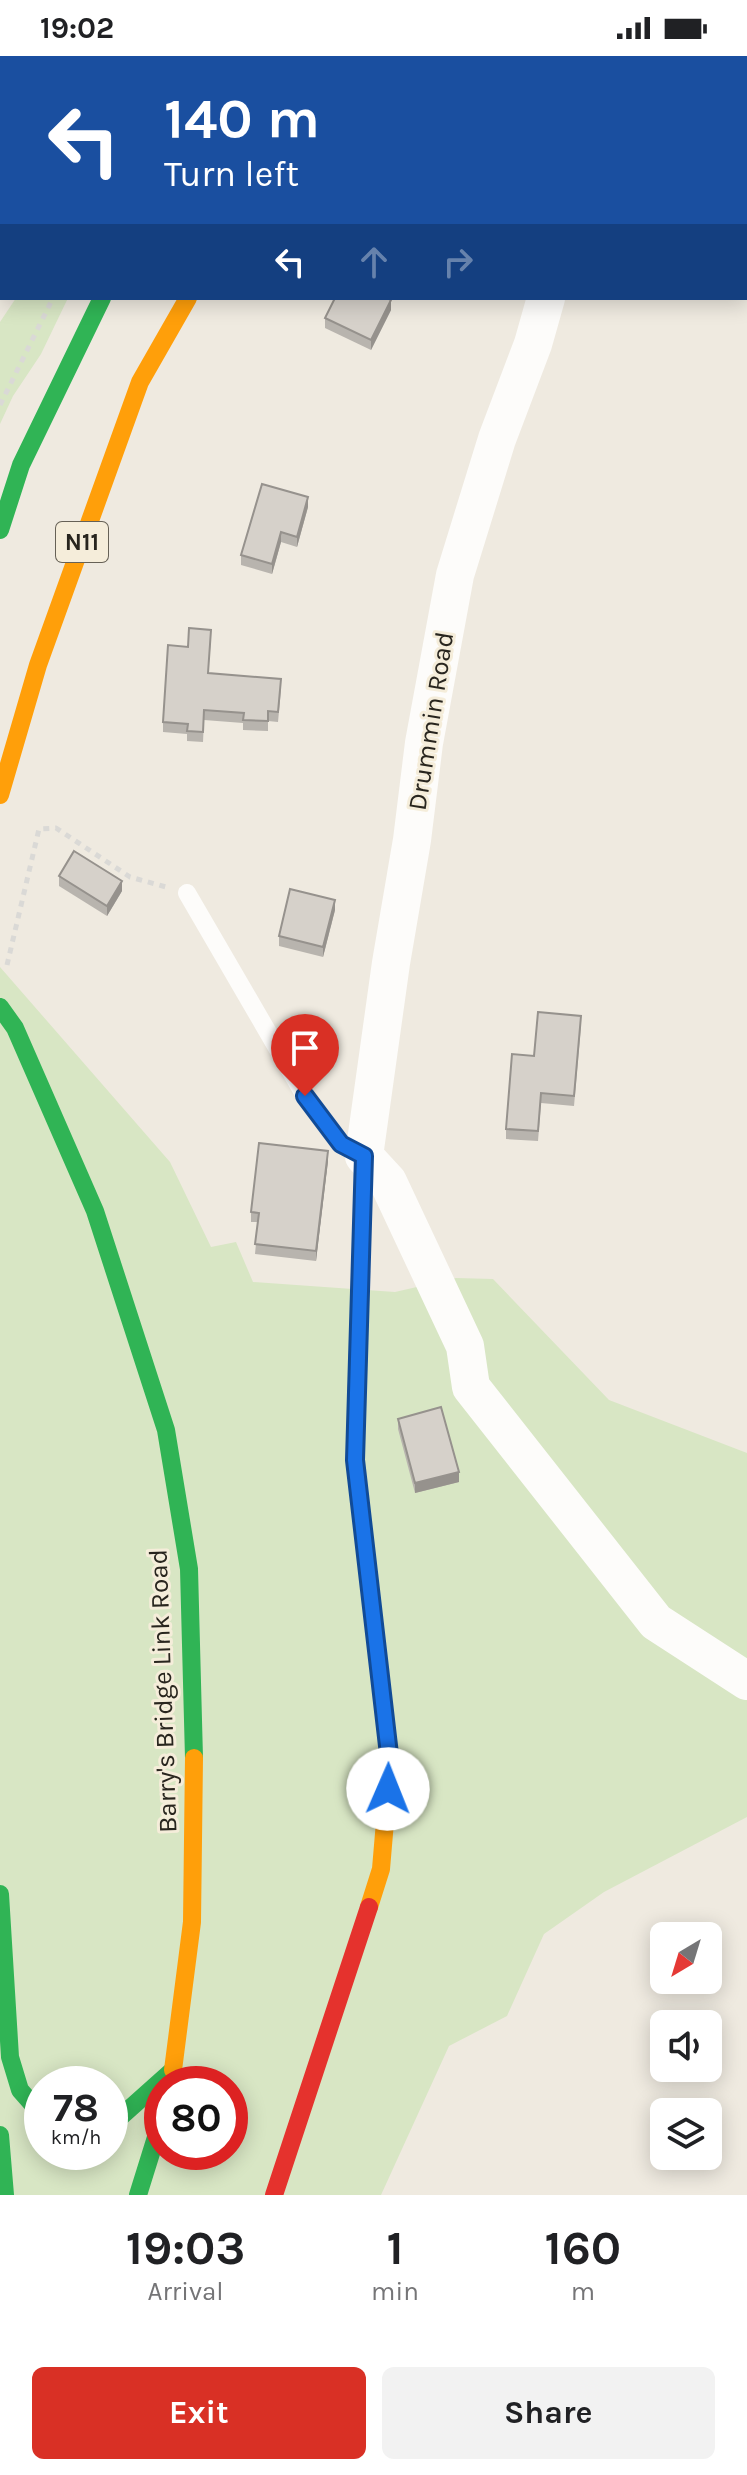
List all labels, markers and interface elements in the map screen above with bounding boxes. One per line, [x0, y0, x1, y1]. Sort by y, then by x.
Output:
text: 19:02 [40, 10, 114, 46]
text: 140 m [164, 86, 320, 151]
icon: left [32, 88, 136, 192]
text: Turn left [164, 153, 299, 195]
icon: left [268, 240, 312, 284]
icon: ahead [352, 240, 396, 284]
icon: right [436, 240, 480, 284]
road number: N11 [56, 522, 108, 562]
street label: Drummin Road [402, 629, 460, 813]
pin [271, 1014, 339, 1096]
icon: arrive [283, 1026, 327, 1070]
street label: Barry's Bridge Link Road [143, 1549, 183, 1833]
position arrow [346, 1747, 430, 1831]
north arrow [650, 1922, 722, 1994]
map controls [650, 1922, 722, 2170]
button: sound [650, 2010, 722, 2082]
speed limit sign: 80 [144, 2066, 248, 2170]
text: 78 [53, 2084, 99, 2131]
button: layers [650, 2098, 722, 2170]
text: km/h [51, 2126, 101, 2149]
text: 19:03 [126, 2220, 245, 2276]
text: 1 [386, 2220, 404, 2276]
text: 160 [545, 2220, 621, 2276]
text: Arrival [147, 2276, 224, 2307]
text: min [371, 2276, 419, 2307]
text: m [571, 2276, 595, 2307]
button: Exit [32, 2367, 366, 2459]
button: Share [382, 2367, 715, 2459]

